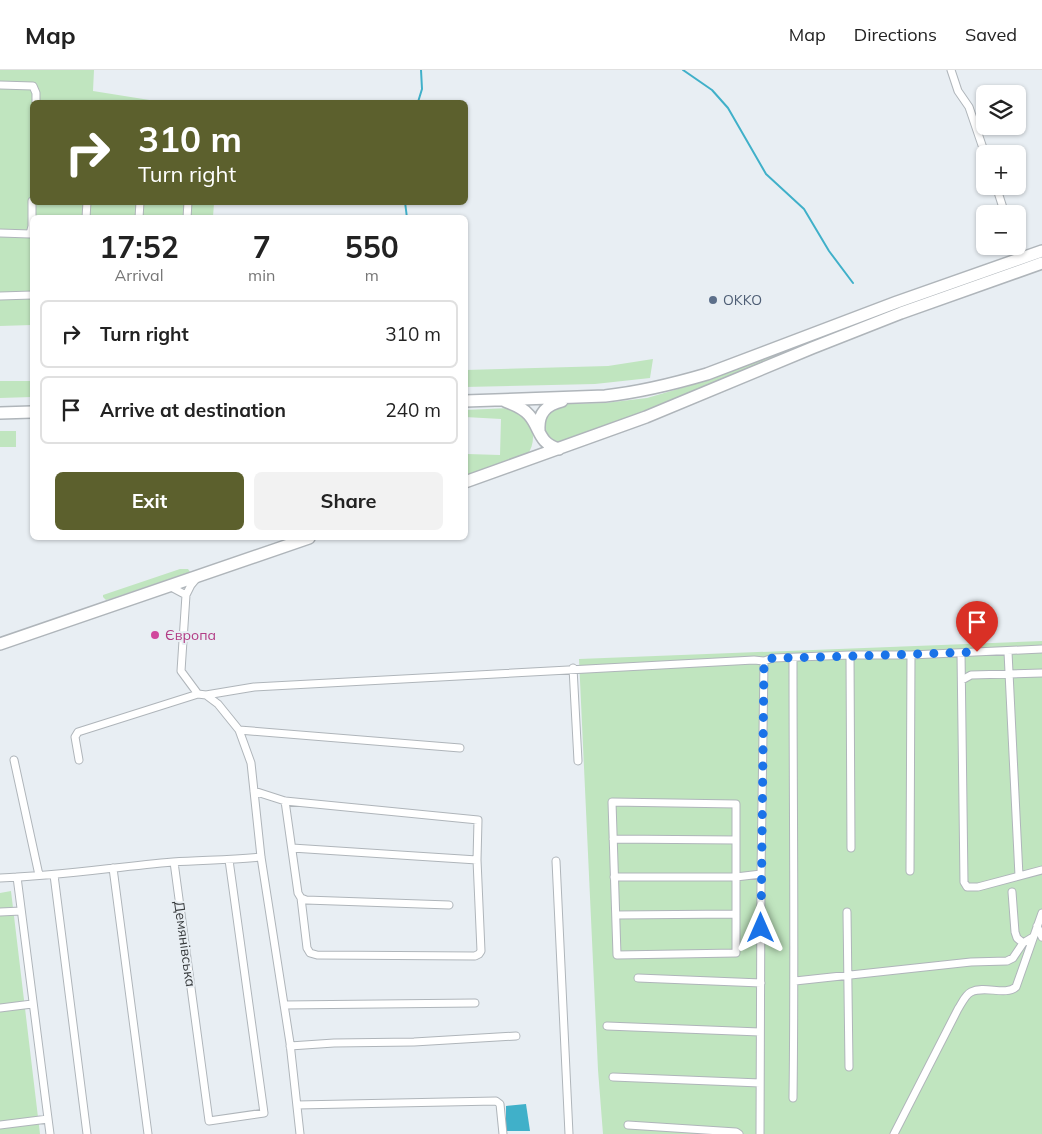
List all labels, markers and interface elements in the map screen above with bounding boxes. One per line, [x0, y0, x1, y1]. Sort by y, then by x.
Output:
text: Map [25, 20, 76, 50]
text: Map [789, 23, 826, 46]
text: Directions [854, 23, 937, 46]
text: Saved [965, 23, 1017, 46]
map controls [976, 85, 1026, 255]
button: layers [976, 85, 1026, 135]
text: 310 m [138, 117, 242, 161]
icon: right [55, 120, 120, 185]
button: + [976, 145, 1026, 195]
text: Turn right [138, 160, 236, 188]
button: − [976, 205, 1026, 255]
text: 17:52 [99, 228, 179, 266]
text: 7 [253, 228, 271, 266]
text: 550 [345, 228, 399, 266]
text: Arrival [115, 265, 164, 285]
text: min [248, 265, 275, 285]
text: m [365, 265, 379, 285]
place label: OKKO [723, 291, 762, 309]
marker: OKKO [707, 294, 719, 306]
icon: right [57, 320, 85, 348]
text: Turn right [100, 322, 189, 346]
text: 310 m [385, 322, 441, 346]
icon: arrive [57, 396, 85, 424]
text: Arrive at destination [100, 398, 286, 422]
text: 240 m [385, 398, 441, 422]
button: Exit [55, 472, 244, 530]
button: Share [254, 472, 443, 530]
pin [956, 601, 998, 652]
icon: arrive [963, 608, 991, 636]
place label: Європа [165, 626, 216, 644]
marker: Європа [149, 629, 161, 641]
street label: Демянівська [170, 900, 200, 988]
position arrow [734, 901, 786, 953]

